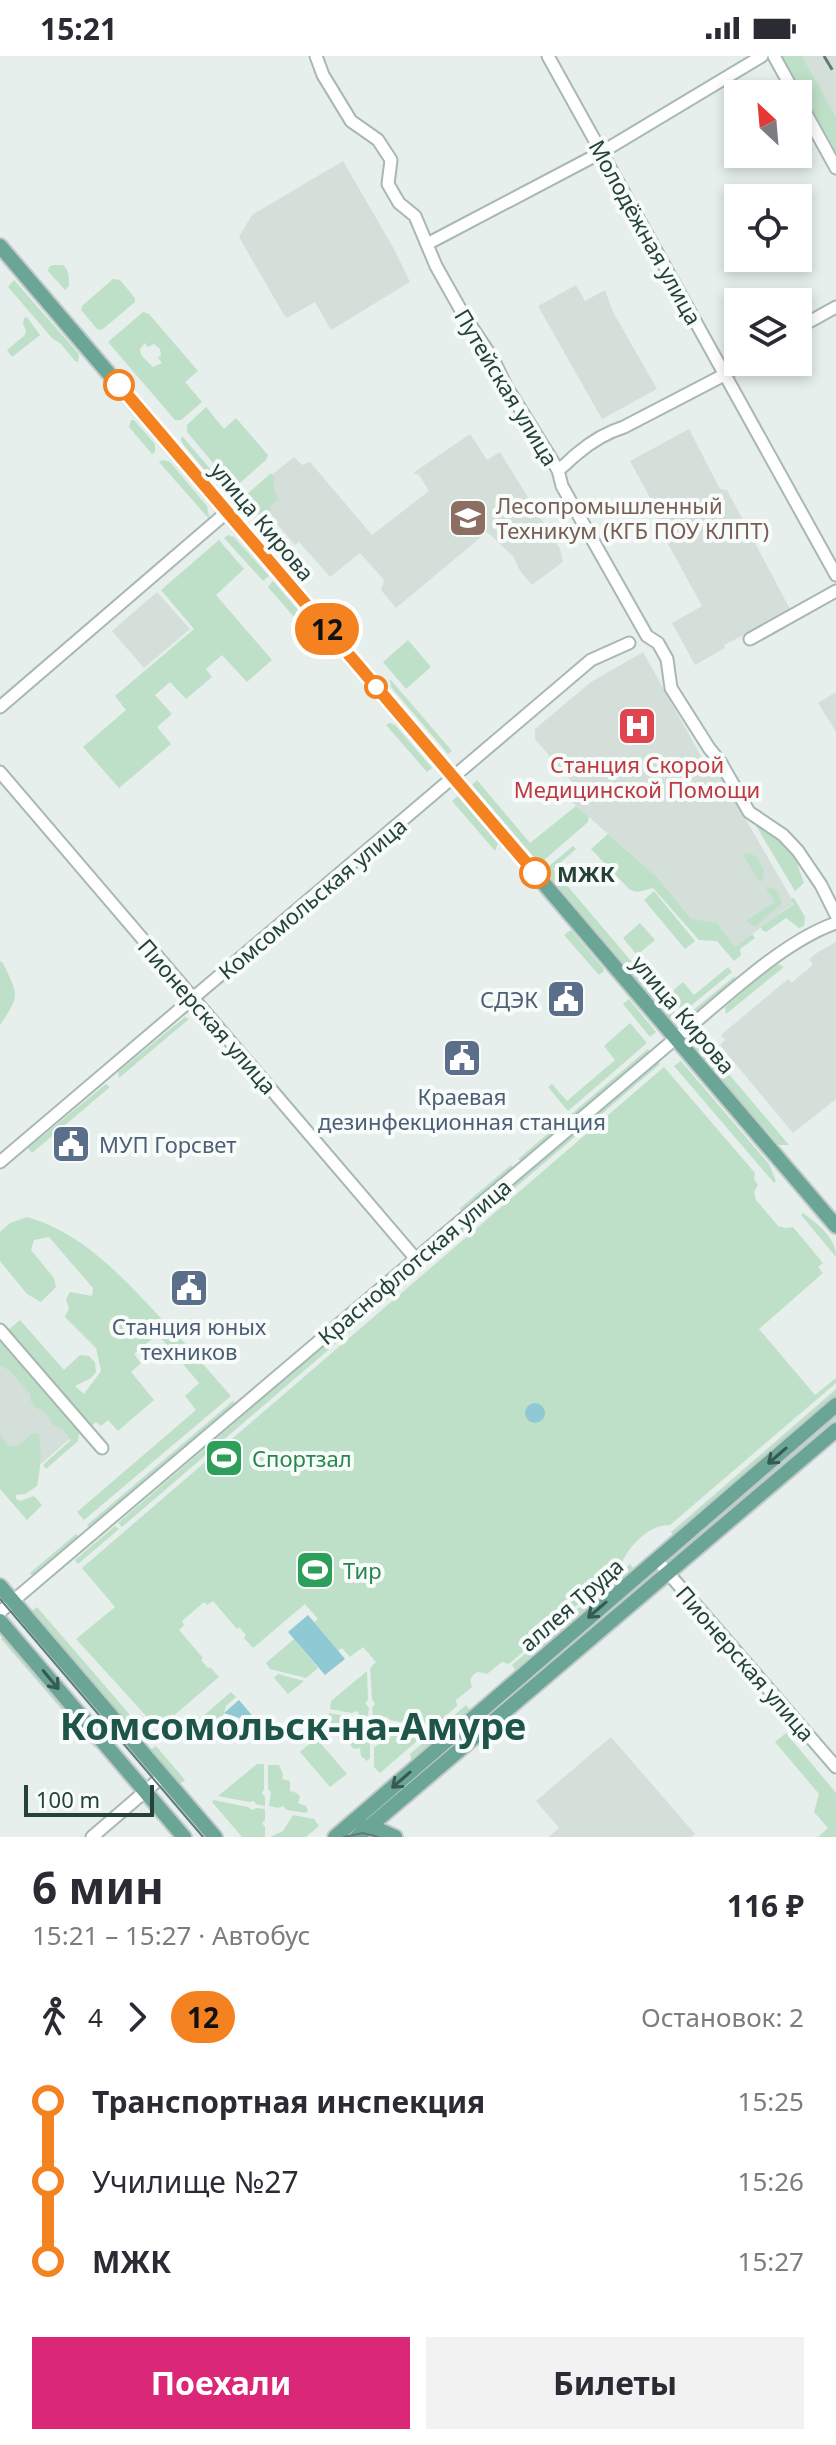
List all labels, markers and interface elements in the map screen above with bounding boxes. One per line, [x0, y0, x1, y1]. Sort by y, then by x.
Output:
text: 15:21 [40, 8, 117, 49]
north arrow [724, 80, 812, 168]
map controls [724, 80, 812, 376]
street label: Молодёжная улица [583, 134, 709, 330]
button: locate [724, 184, 812, 272]
button: layers [724, 288, 812, 376]
street label: Путейская улица [448, 303, 566, 471]
unlabelled marker [104, 370, 134, 400]
street label: улица Кирова [204, 455, 322, 587]
place label: Лесопромышленный Техникум (КГБ ПОУ КЛПТ) [496, 490, 769, 545]
school or university icon: Лесопромышленный Техникум (КГБ ПОУ КЛПТ) [447, 497, 489, 539]
line badge: 12 [291, 603, 363, 655]
text: 12 [311, 610, 343, 648]
unlabelled marker [365, 676, 387, 698]
hospital icon: Станция Скорой Медицинской Помощи [616, 705, 658, 747]
place label: Станция Скорой Медицинской Помощи [514, 749, 760, 804]
street label: Комсомольская улица [212, 810, 412, 986]
marker: МЖК [520, 858, 550, 888]
place label: МЖК [557, 858, 616, 888]
street label: Пионерская улица [132, 932, 284, 1100]
street label: улица Кирова [625, 948, 743, 1080]
public building icon: СДЭК [545, 978, 587, 1020]
place label: СДЭК [480, 984, 538, 1014]
public building icon: Краевая дезинфекционная станция [441, 1037, 483, 1079]
place label: Краевая дезинфекционная станция [318, 1081, 606, 1136]
public building icon: МУП Горсвет [50, 1123, 92, 1165]
place label: МУП Горсвет [99, 1129, 237, 1159]
street label: Краснофлотская улица [311, 1171, 517, 1351]
public building icon: Станция юных техников [168, 1267, 210, 1309]
place label: Станция юных техников [112, 1311, 267, 1366]
sports icon: Спортзал [203, 1437, 245, 1479]
place label: Спортзал [252, 1443, 352, 1473]
one-way arrow [767, 1447, 787, 1465]
sports icon: Тир [294, 1549, 336, 1591]
street label: аллея Труда [513, 1551, 629, 1657]
place label: Тир [343, 1555, 382, 1585]
street label: Пионерская улица [670, 1579, 822, 1747]
one-way arrow [588, 1601, 608, 1619]
one-way arrow [42, 1669, 60, 1690]
district label: Комсомольск-на-Амуре [60, 1699, 526, 1751]
one-way arrow [391, 1771, 411, 1789]
scale bar [24, 1781, 154, 1817]
text: 100 m [36, 1784, 100, 1814]
text: 6 мин [32, 1857, 164, 1917]
text: 116 ₽ [727, 1885, 804, 1926]
text: 15:21 – 15:27 · Автобус [32, 1917, 310, 1953]
icon: walk [32, 1995, 76, 2039]
icon: forward [115, 1995, 159, 2039]
text: 12 [187, 1998, 219, 2036]
text: 4 [88, 1999, 103, 2035]
text: Остановок: 2 [641, 1999, 804, 2035]
text: Транспортная инспекция [92, 2081, 485, 2122]
text: 15:25 [738, 2083, 804, 2119]
text: Училище №27 [92, 2161, 299, 2202]
text: 15:26 [738, 2163, 804, 2199]
text: МЖК [92, 2241, 171, 2282]
text: 15:27 [738, 2243, 804, 2279]
button: Поехали [32, 2337, 410, 2429]
button: Билеты [426, 2337, 804, 2429]

